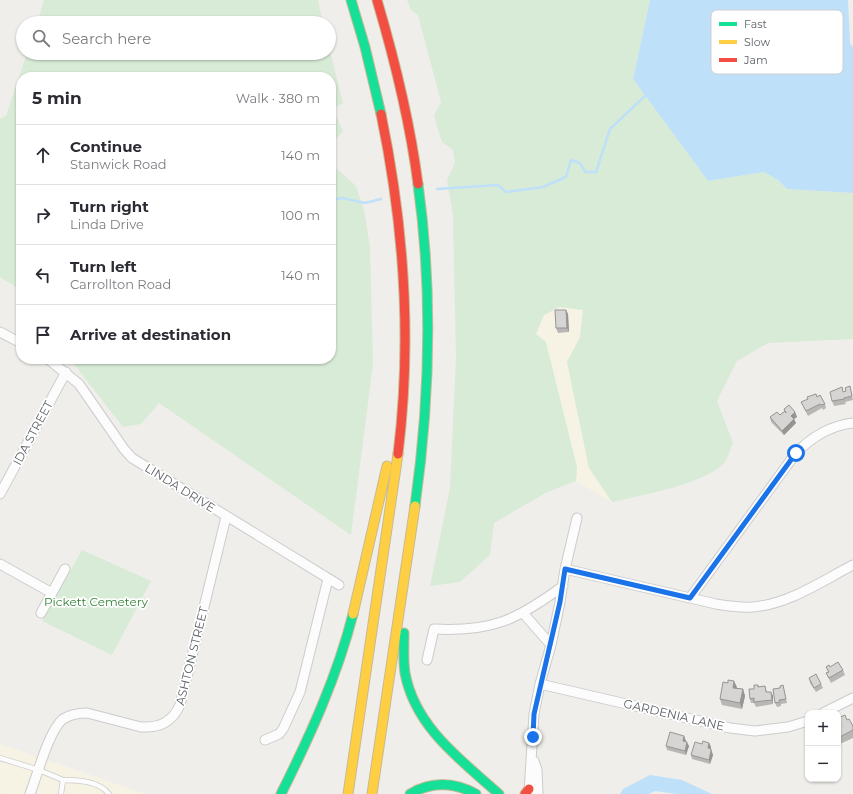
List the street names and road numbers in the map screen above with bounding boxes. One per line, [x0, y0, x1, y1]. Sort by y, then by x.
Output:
street label: IDA STREET [9, 398, 56, 468]
street label: LINDA DRIVE [142, 460, 218, 515]
street label: ASHTON STREET [172, 605, 211, 707]
street label: GARDENIA LANE [622, 696, 726, 733]

